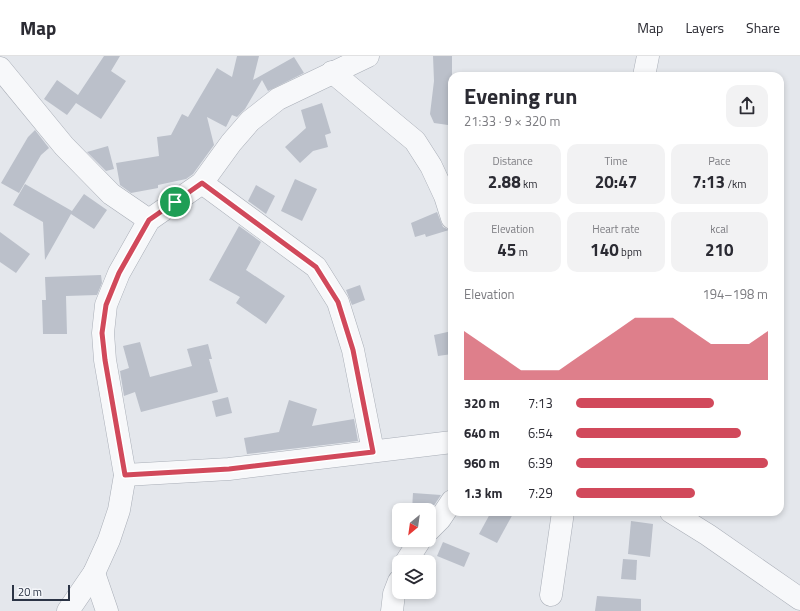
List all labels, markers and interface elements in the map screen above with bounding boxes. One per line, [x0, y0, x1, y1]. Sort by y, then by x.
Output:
text: Map [20, 13, 56, 42]
text: Map [637, 17, 663, 38]
text: Layers [685, 17, 724, 38]
text: Share [746, 17, 780, 38]
text: Evening run [464, 79, 577, 113]
button: share [726, 85, 768, 127]
text: 21:33 · 9 × 320 m [464, 111, 560, 131]
text: Distance [493, 153, 533, 169]
text: Time [605, 153, 627, 169]
text: Pace [708, 153, 730, 169]
text: 2.88 [488, 169, 521, 195]
text: 20:47 [595, 169, 637, 195]
text: 7:13 [692, 169, 725, 195]
text: km [521, 176, 538, 192]
text: /km [725, 176, 747, 192]
pin [158, 185, 192, 219]
icon: arrive [164, 191, 186, 213]
text: Elevation [491, 221, 534, 237]
text: Heart rate [592, 221, 640, 237]
text: kcal [710, 221, 728, 237]
text: 45 [497, 237, 516, 263]
text: 140 [590, 237, 619, 263]
text: 210 [705, 237, 734, 263]
text: m [516, 244, 528, 260]
text: bpm [619, 244, 642, 260]
text: Elevation [464, 284, 515, 304]
text: 194–198 m [702, 284, 768, 304]
text: 320 m [464, 393, 500, 413]
text: 7:13 [528, 393, 553, 413]
text: 640 m [464, 423, 500, 443]
text: 6:54 [528, 423, 553, 443]
text: 960 m [464, 453, 500, 473]
text: 6:39 [528, 453, 553, 473]
text: 1.3 km [464, 483, 502, 503]
text: 7:29 [528, 483, 553, 503]
north arrow [392, 503, 436, 547]
map controls [392, 503, 436, 599]
button: layers [392, 555, 436, 599]
scale bar [12, 583, 70, 602]
text: 20 m [18, 584, 42, 600]

